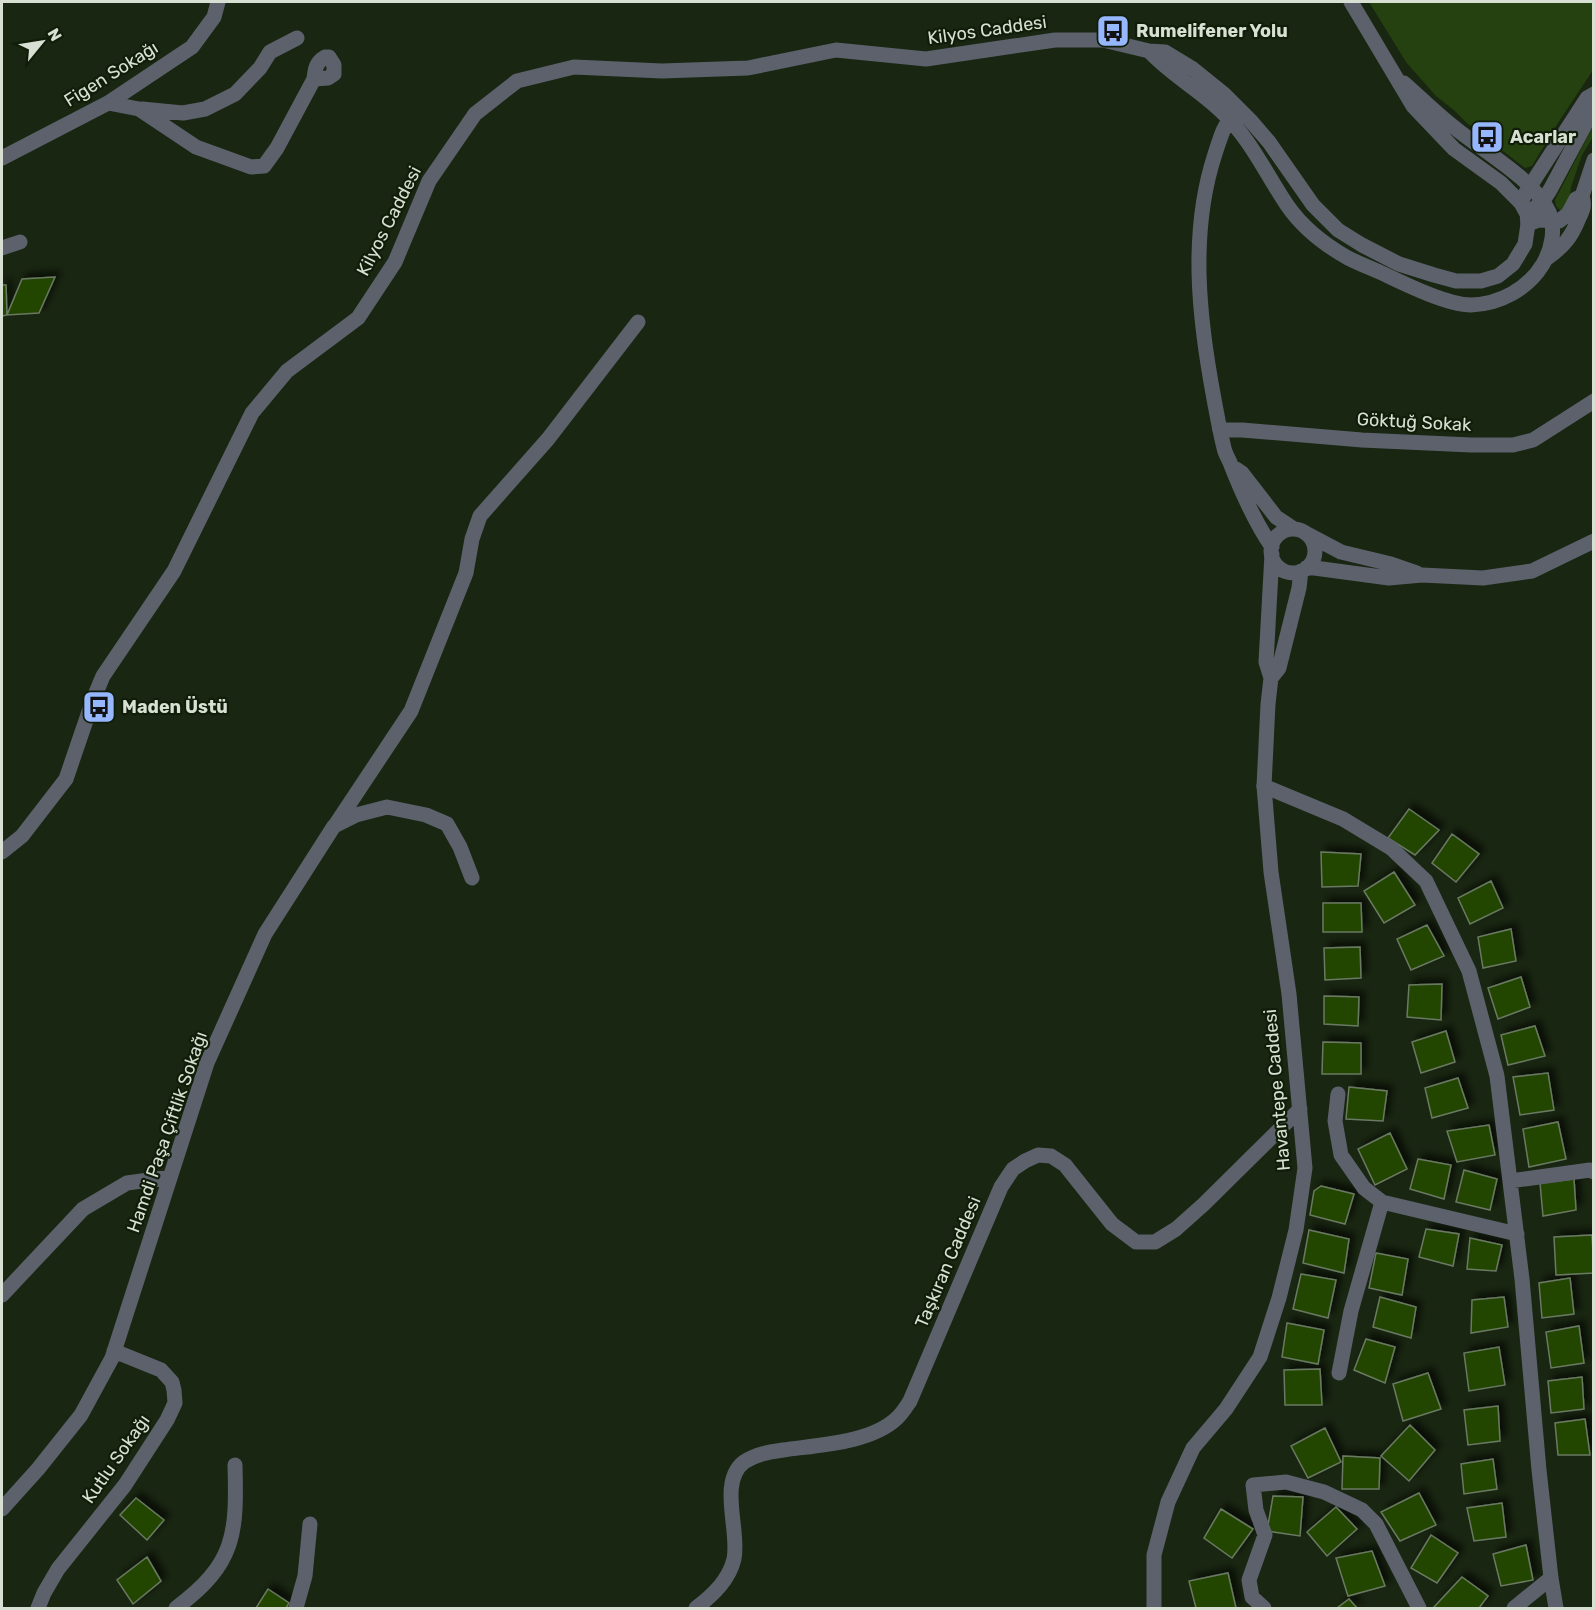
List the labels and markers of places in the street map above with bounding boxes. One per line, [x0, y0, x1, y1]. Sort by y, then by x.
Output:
bus stop icon: Rumelifener Yolu [1095, 13, 1131, 49]
place label: Rumelifener Yolu [1136, 20, 1288, 42]
bus stop icon: Acarlar [1469, 119, 1505, 155]
place label: Acarlar [1510, 126, 1576, 148]
bus stop icon: Maden Üstü [81, 689, 117, 725]
place label: Maden Üstü [122, 696, 228, 718]

